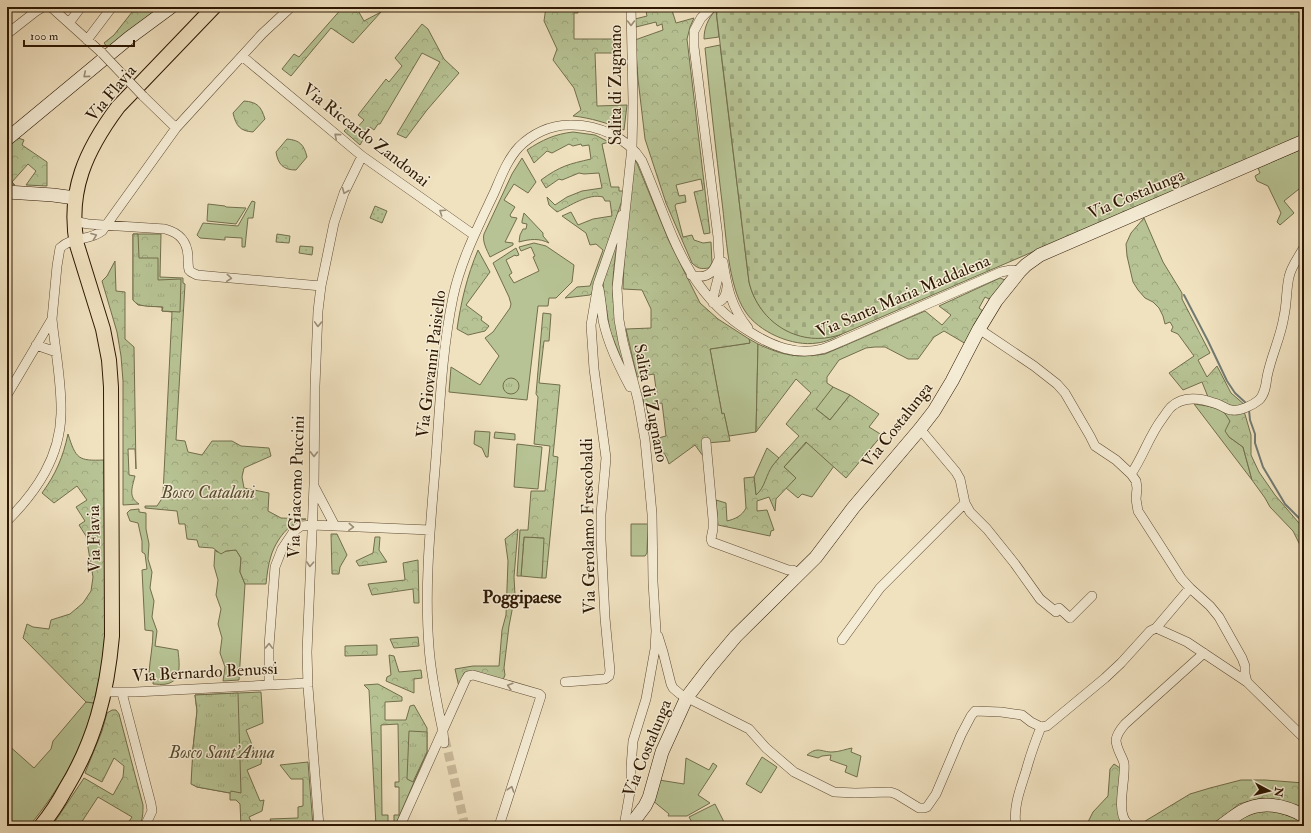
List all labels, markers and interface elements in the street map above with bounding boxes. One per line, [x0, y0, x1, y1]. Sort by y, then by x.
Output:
one-way arrow [627, 20, 635, 26]
scale bar [24, 22, 134, 48]
street label: Salita di Zugnano [605, 25, 626, 145]
text: 100 m [30, 29, 59, 44]
street label: Via Flavia [81, 60, 141, 126]
one-way arrow [83, 70, 90, 77]
street label: Via Riccardo Zandonai [298, 79, 434, 192]
one-way arrow [335, 133, 342, 140]
street label: Via Costalunga [1084, 164, 1189, 224]
one-way arrow [342, 187, 350, 195]
one-way arrow [439, 209, 446, 217]
one-way arrow [90, 232, 97, 240]
street label: Via Santa Maria Maddalena [813, 249, 994, 342]
one-way arrow [226, 273, 232, 282]
street label: Via Giovanni Paisiello [412, 289, 450, 439]
one-way arrow [313, 321, 322, 327]
street label: Salita di Zugnano [629, 342, 673, 464]
street label: Via Costalunga [857, 377, 938, 472]
street label: Via Giacomo Puccini [283, 415, 309, 559]
street label: Via Gerolamo Frescobaldi [576, 437, 600, 614]
one-way arrow [310, 451, 318, 457]
park label: Bosco Catalani [160, 482, 255, 503]
street label: Via Flavia [83, 504, 105, 573]
one-way arrow [348, 523, 354, 531]
one-way arrow [305, 561, 314, 567]
district label: Poggipaese [483, 586, 562, 609]
one-way arrow [265, 643, 274, 649]
street label: Via Bernardo Benussi [132, 658, 279, 686]
one-way arrow [507, 682, 514, 691]
street label: Via Costalunga [618, 695, 676, 800]
park label: Bosco Sant'Anna [168, 742, 275, 763]
north arrow [1249, 771, 1289, 811]
text: N [1271, 785, 1286, 799]
one-way arrow [506, 786, 515, 793]

